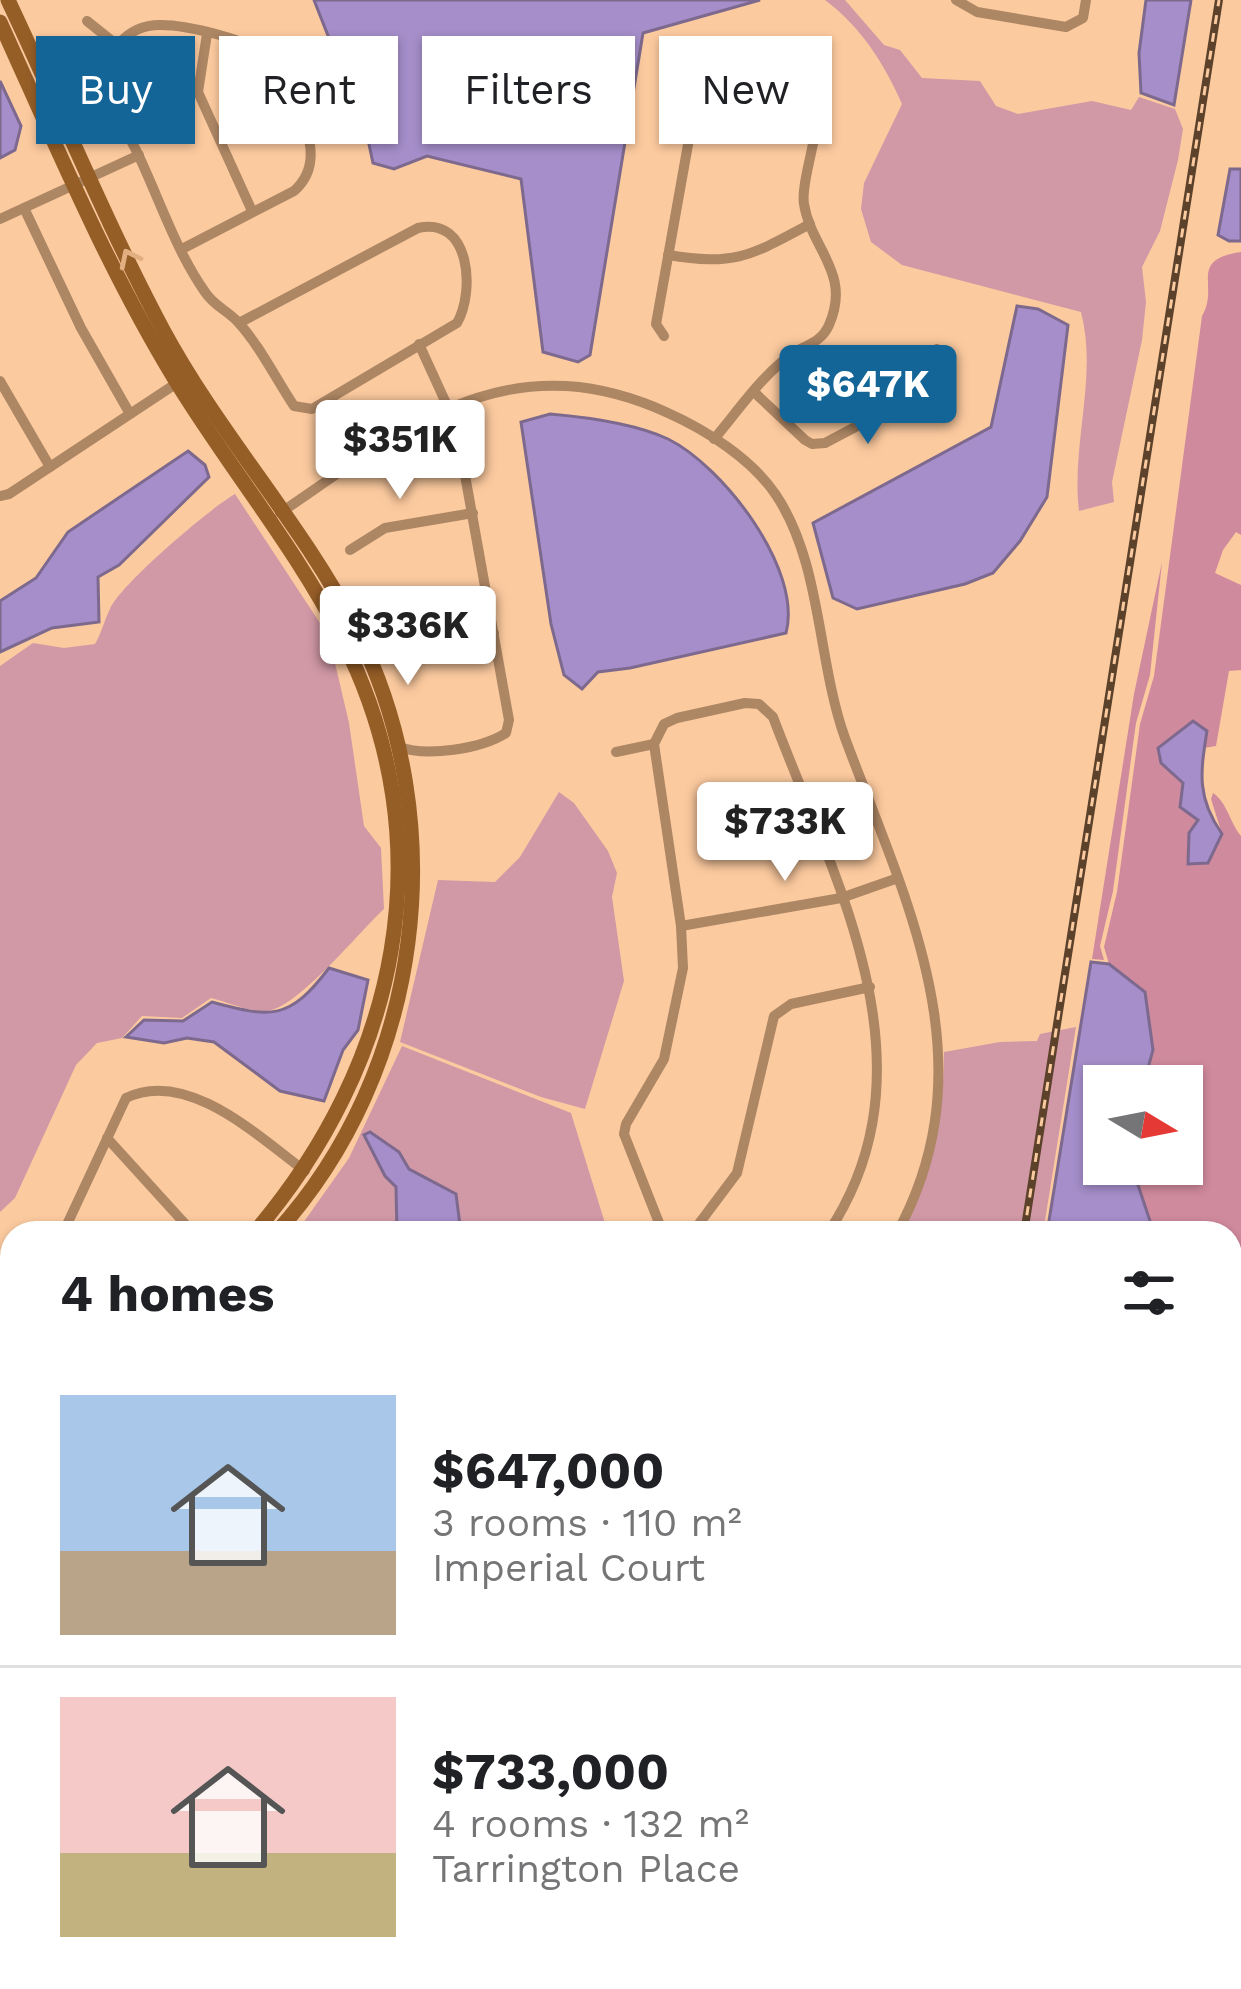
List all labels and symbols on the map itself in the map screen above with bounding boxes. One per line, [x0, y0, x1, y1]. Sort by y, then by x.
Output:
one-way arrow [120, 249, 143, 270]
pin: $647K [784, 345, 952, 447]
pin: $351K [316, 400, 484, 502]
pin: $336K [324, 586, 492, 688]
pin: $733K [701, 782, 869, 884]
north arrow [1083, 1065, 1203, 1185]

